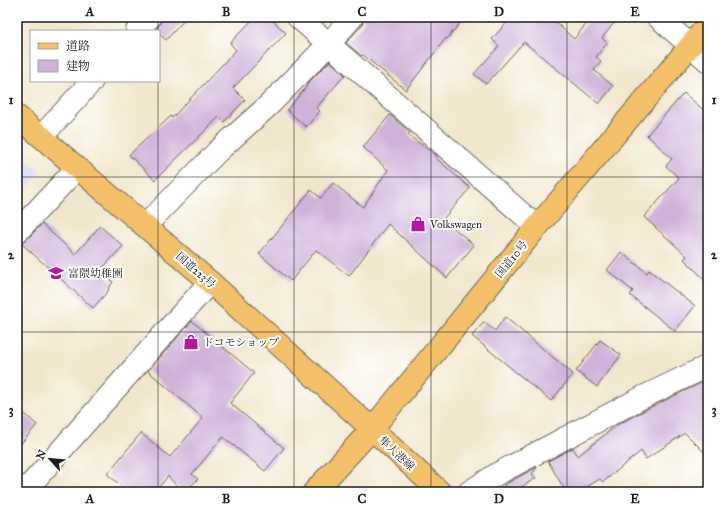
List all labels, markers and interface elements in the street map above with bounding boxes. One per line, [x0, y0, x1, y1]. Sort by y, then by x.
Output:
text: A [85, 4, 95, 20]
text: B [222, 4, 231, 20]
text: C [358, 4, 367, 20]
text: D [494, 4, 504, 20]
text: E [630, 4, 640, 20]
legend [30, 30, 160, 82]
text: 道路 [66, 39, 90, 53]
text: 建物 [66, 59, 90, 73]
text: 1 [8, 92, 14, 108]
text: 1 [711, 92, 717, 108]
shop icon: Volkswagen [409, 215, 427, 233]
place label: Volkswagen [429, 218, 482, 231]
street label: 国道10号 [493, 238, 530, 280]
text: 2 [8, 247, 15, 263]
text: 2 [711, 247, 718, 263]
street label: 国道223号 [173, 250, 218, 291]
school or university icon: 富隈幼稚園 [47, 264, 65, 282]
place label: 富隈幼稚園 [68, 267, 123, 280]
shop icon: ドコモショップ [182, 333, 200, 351]
place label: ドコモショップ [203, 336, 279, 349]
text: 3 [8, 402, 14, 418]
text: 3 [711, 402, 717, 418]
street label: 隼人港線 [376, 434, 417, 473]
north arrow [30, 439, 70, 479]
text: N [34, 447, 50, 462]
text: A [85, 491, 95, 507]
text: B [222, 491, 231, 507]
text: C [358, 491, 367, 507]
text: D [494, 491, 504, 507]
text: E [630, 491, 640, 507]

